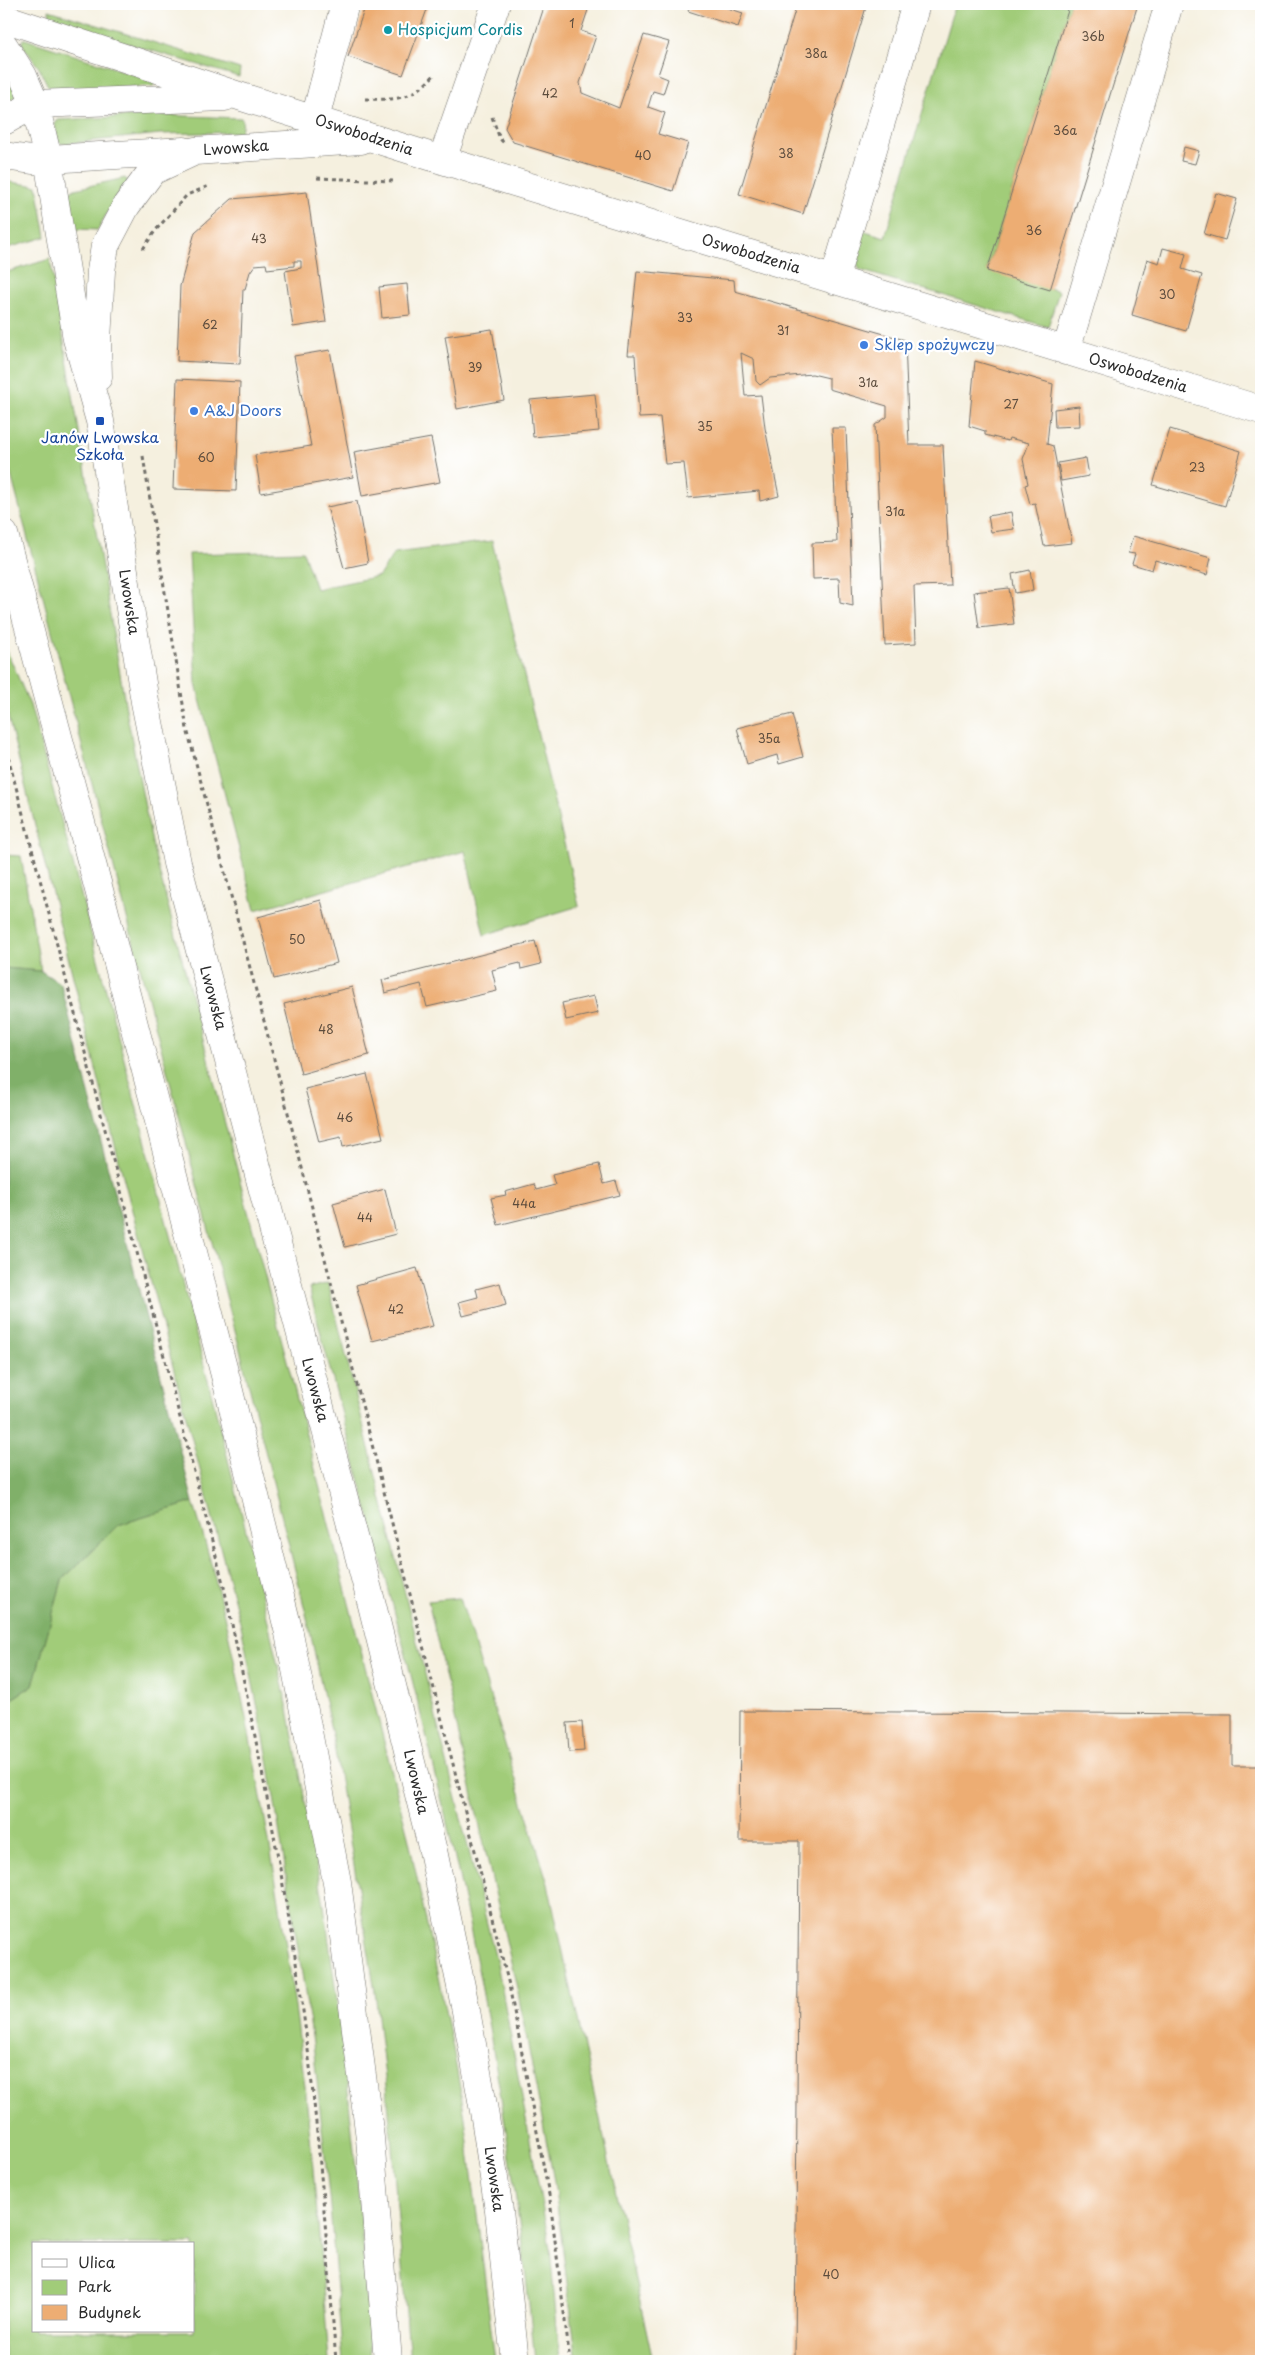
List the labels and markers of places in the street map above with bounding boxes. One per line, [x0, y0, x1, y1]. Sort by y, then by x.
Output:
place label: Hospicjum Cordis [398, 17, 523, 40]
marker: Hospicjum Cordis [382, 24, 394, 36]
place label: Sklep spożywczy [874, 332, 995, 355]
marker: Sklep spożywczy [858, 339, 870, 351]
place label: A&J Doors [204, 398, 282, 421]
marker: A&J Doors [188, 405, 200, 417]
marker: Janów Lwowska Szkoła [94, 415, 106, 427]
place label: Janów Lwowska Szkoła [41, 425, 160, 465]

